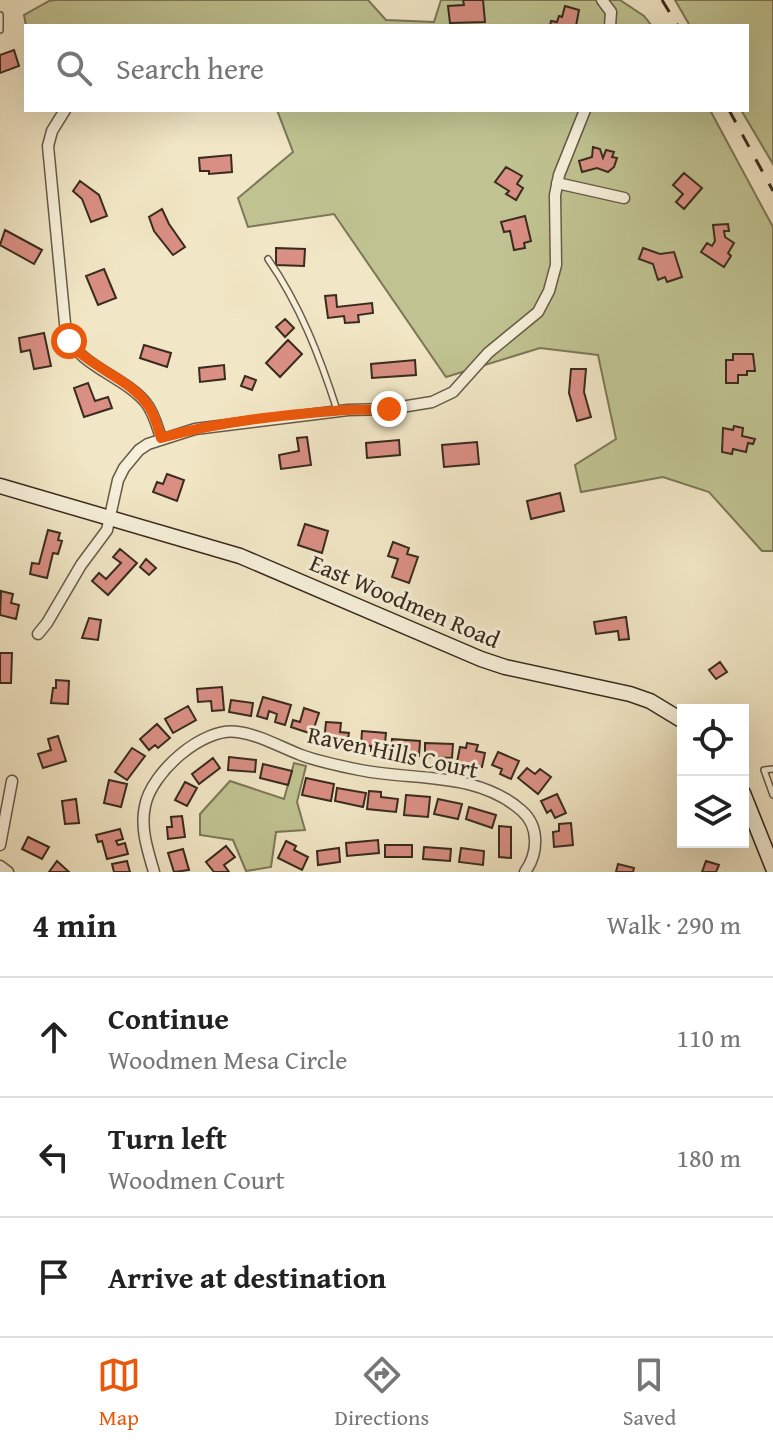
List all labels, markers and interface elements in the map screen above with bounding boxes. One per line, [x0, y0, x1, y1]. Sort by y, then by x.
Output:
search box [24, 24, 749, 112]
icon: search [52, 46, 96, 90]
text: Search here [116, 46, 264, 90]
route start [51, 323, 87, 359]
route end [371, 391, 407, 427]
street label: East Woodmen Road [305, 545, 506, 657]
map controls [677, 704, 749, 848]
button: locate [677, 704, 749, 776]
street label: Raven Hills Court [304, 717, 482, 787]
button: layers [677, 776, 749, 848]
text: 4 min [32, 900, 117, 949]
text: Walk · 290 m [607, 905, 741, 944]
text: Continue [108, 996, 229, 1040]
icon: ahead [32, 1015, 76, 1059]
text: 110 m [676, 1018, 741, 1057]
text: Woodmen Mesa Circle [108, 1040, 348, 1079]
text: Turn left [108, 1116, 227, 1160]
icon: left [32, 1135, 76, 1179]
text: 180 m [676, 1138, 741, 1177]
text: Woodmen Court [108, 1160, 285, 1199]
icon: arrive [32, 1255, 76, 1299]
text: Arrive at destination [108, 1255, 386, 1299]
tab: Map [97, 1353, 141, 1433]
tab: Directions [335, 1353, 429, 1433]
tab: Saved [623, 1353, 676, 1433]

